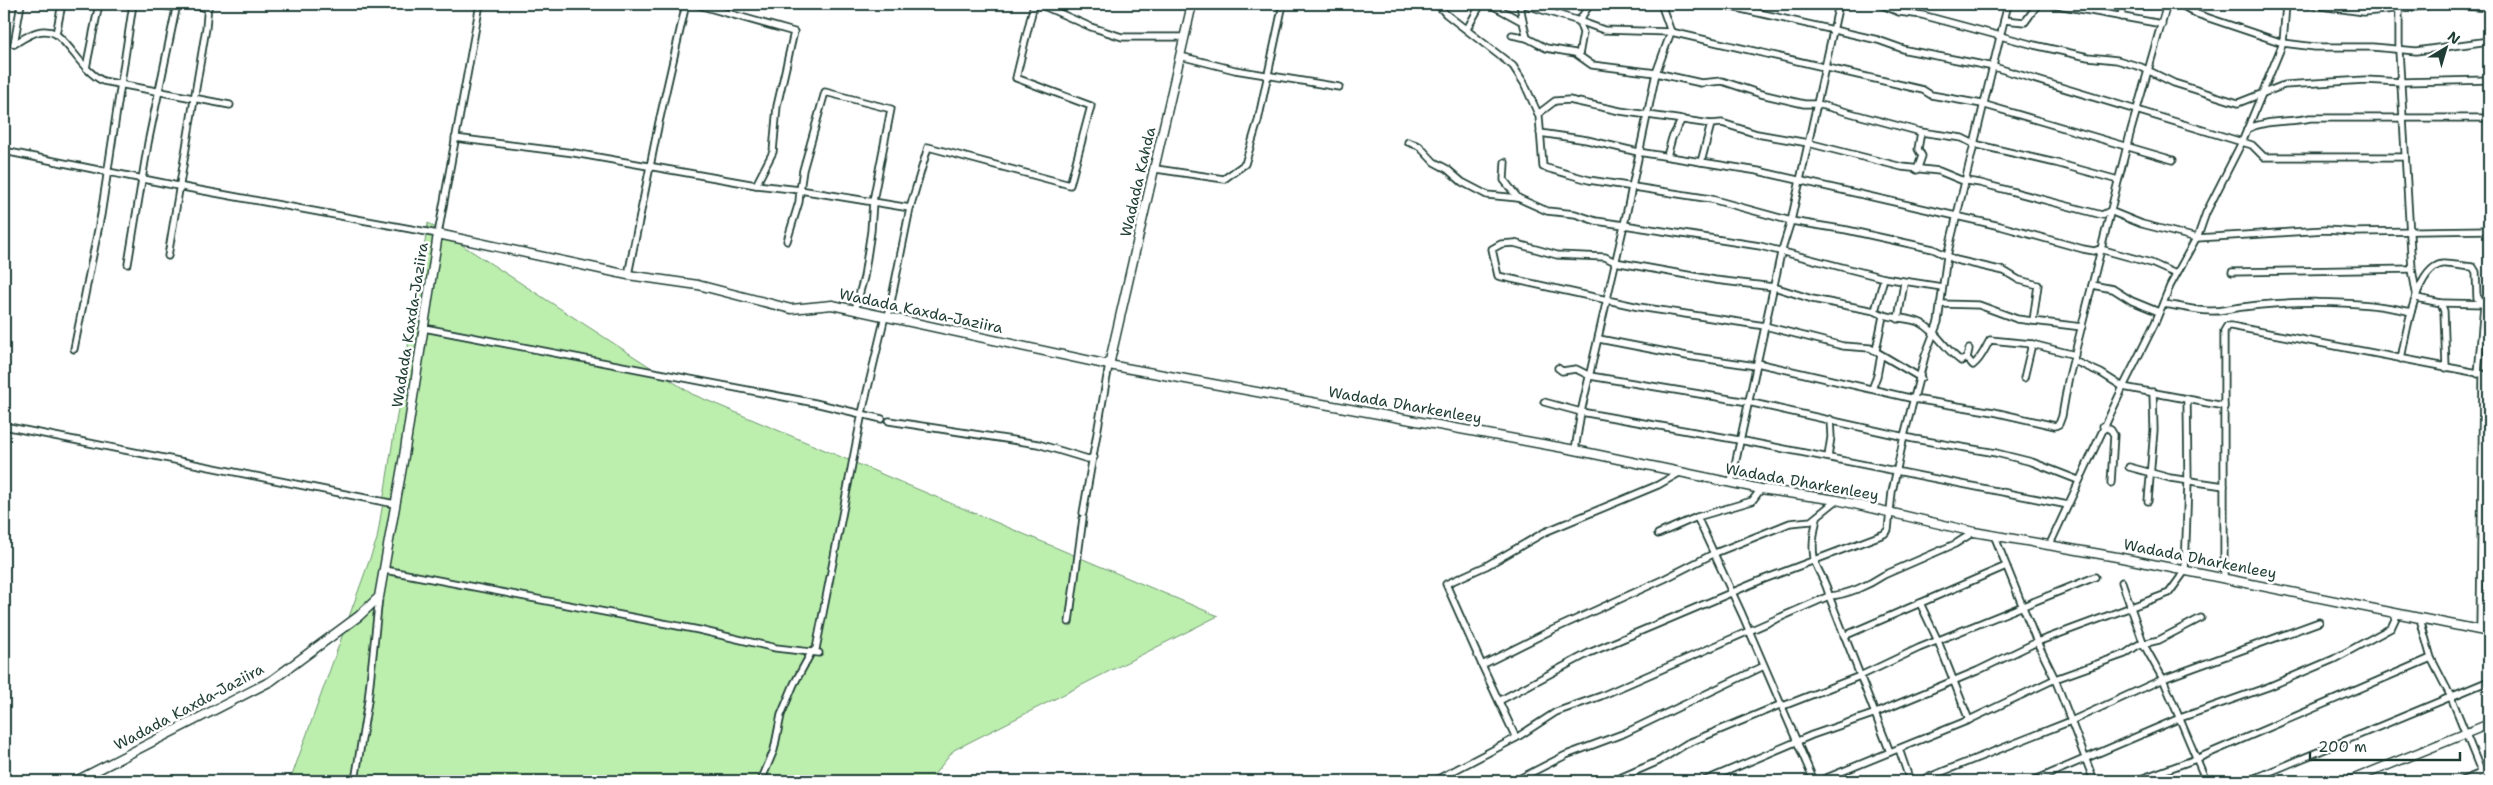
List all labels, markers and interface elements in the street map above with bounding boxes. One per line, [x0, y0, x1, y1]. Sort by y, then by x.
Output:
north arrow [2420, 22, 2470, 72]
text: N [2444, 27, 2464, 48]
street label: Wadada Kahda [1116, 124, 1161, 239]
street label: Wadada Kaxda-Jaziira [387, 240, 433, 409]
street label: Wadada Kaxda-Jaziira [837, 284, 1005, 338]
street label: Wadada Dharkenleey [1327, 382, 1483, 428]
street label: Wadada Dharkenleey [1724, 459, 1880, 505]
street label: Wadada Dharkenleey [2122, 534, 2278, 584]
street label: Wadada Kaxda-Jaziira [111, 659, 268, 755]
scale bar [2310, 730, 2460, 762]
text: 200 m [2318, 737, 2367, 757]

